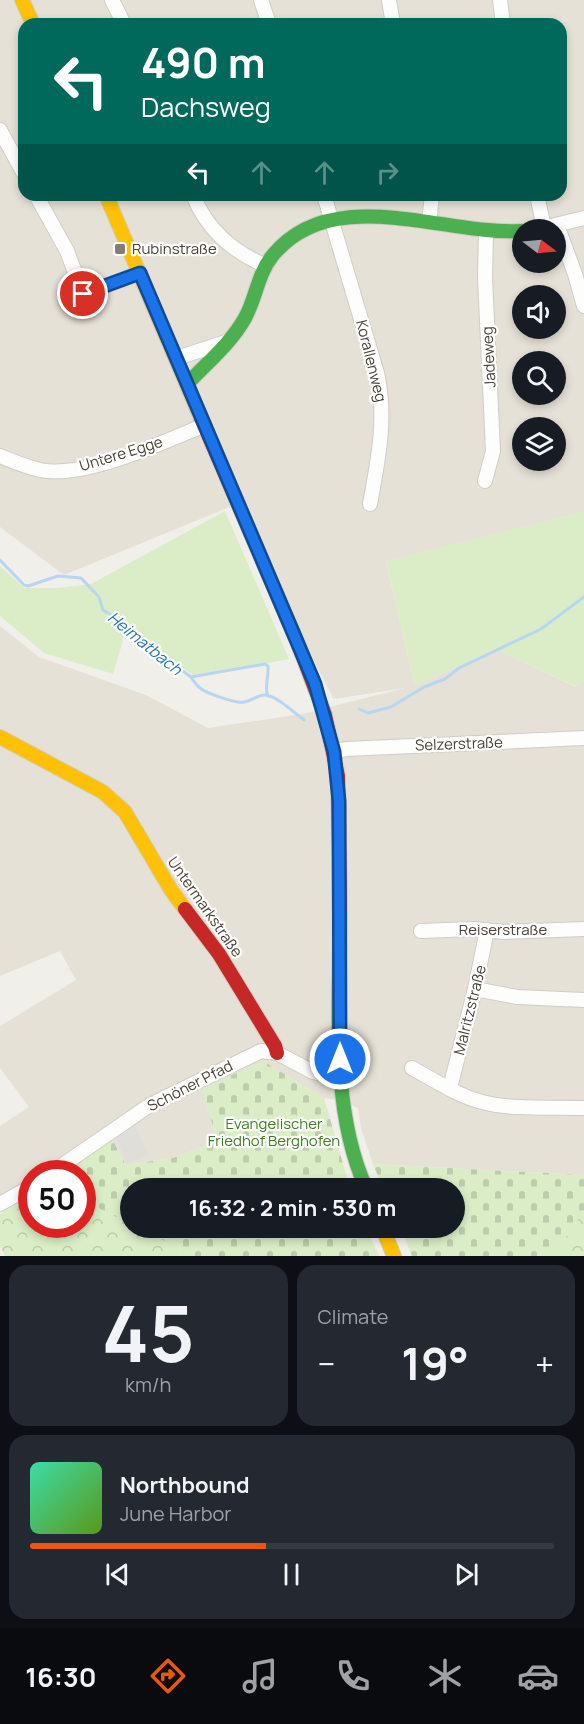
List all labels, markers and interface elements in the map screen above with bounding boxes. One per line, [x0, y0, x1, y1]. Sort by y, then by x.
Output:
text: 490 m [141, 33, 265, 91]
icon: left [42, 42, 120, 120]
text: Dachsweg [141, 88, 271, 125]
icon: left [182, 156, 215, 189]
icon: ahead [245, 156, 278, 189]
icon: ahead [308, 156, 341, 189]
icon: right [371, 156, 404, 189]
north arrow [512, 219, 566, 273]
map controls [512, 219, 566, 471]
place label: Rubinstraße [132, 238, 217, 259]
marker: Rubinstraße [113, 242, 127, 256]
pin [57, 268, 108, 319]
icon: arrive [66, 277, 99, 310]
button: sound [512, 285, 566, 339]
street label: Korallenweg [351, 318, 392, 404]
street label: Jadeweg [476, 326, 501, 388]
button: search [512, 351, 566, 405]
button: layers [512, 417, 566, 471]
street label: Untere Egge [77, 431, 165, 476]
water label: Heimatbach [103, 606, 187, 680]
street label: Selzerstraße [415, 731, 503, 756]
street label: Untermarkstraße [163, 852, 248, 961]
street label: Reiserstraße [459, 919, 548, 940]
street label: Malritzstraße [448, 962, 491, 1057]
position arrow [308, 1027, 372, 1091]
street label: Schöner Pfad [143, 1055, 236, 1116]
park label: Evangelischer Friedhof Berghofen [208, 1113, 340, 1151]
speed limit sign: 50 [18, 1160, 96, 1238]
text: 16:32 · 2 min · 530 m [189, 1193, 396, 1223]
text: 45 [102, 1279, 195, 1385]
text: Climate [318, 1303, 389, 1330]
text: 19° [401, 1332, 469, 1394]
text: − [318, 1341, 335, 1386]
text: + [535, 1341, 554, 1386]
text: km/h [125, 1371, 172, 1398]
text: Northbound [120, 1470, 250, 1500]
text: June Harbor [120, 1500, 232, 1527]
icon: previous [101, 1558, 134, 1591]
icon: pause [275, 1558, 308, 1591]
icon: next [450, 1558, 483, 1591]
icon: directions [147, 1655, 189, 1697]
icon: music [239, 1655, 281, 1697]
icon: phone [332, 1655, 374, 1697]
icon: climate [424, 1655, 466, 1697]
icon: car [517, 1655, 559, 1697]
text: 16:30 [25, 1658, 97, 1695]

